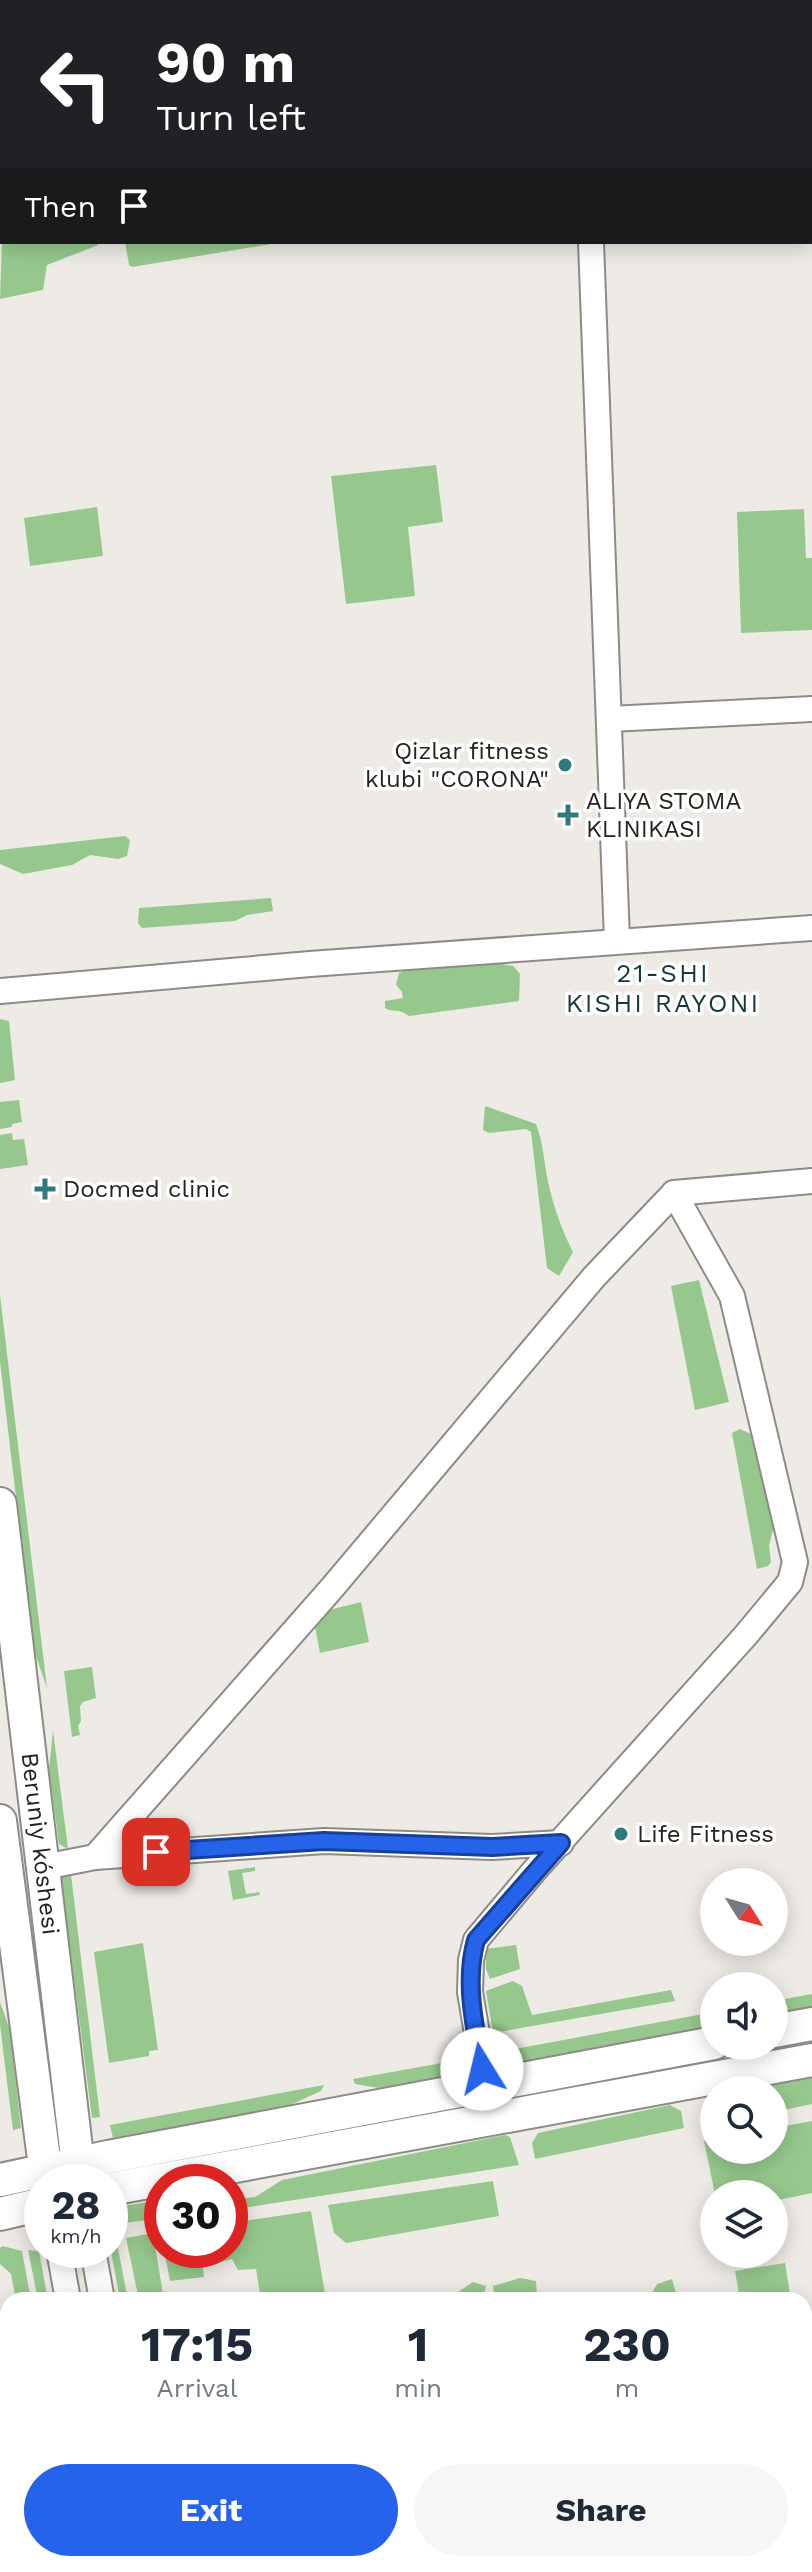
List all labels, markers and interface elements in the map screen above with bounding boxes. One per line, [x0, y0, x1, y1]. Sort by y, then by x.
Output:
text: 90 m [156, 30, 295, 96]
icon: left [24, 32, 128, 136]
text: Turn left [156, 97, 306, 139]
icon: arrive [112, 184, 156, 228]
text: Then [24, 189, 96, 224]
place label: Qizlar fitness klubi "CORONA" [365, 737, 549, 793]
marker: Qizlar fitness klubi "CORONA" [556, 756, 574, 774]
place label: ALIYA STOMA KLINIKASI [586, 787, 742, 843]
marker: ALIYA STOMA KLINIKASI [557, 804, 579, 826]
district label: 21-SHI KISHI RAYONI [566, 958, 760, 1018]
place label: Docmed clinic [63, 1175, 230, 1203]
marker: Docmed clinic [34, 1178, 56, 1200]
street label: Beruniy kóshesi [15, 1751, 65, 1936]
pin [122, 1818, 190, 1886]
place label: Life Fitness [637, 1820, 774, 1848]
marker: Life Fitness [612, 1825, 630, 1843]
icon: arrive [134, 1830, 178, 1874]
north arrow [700, 1868, 788, 1956]
map controls [700, 1868, 788, 2268]
button: sound [700, 1972, 788, 2060]
position arrow [440, 2027, 524, 2111]
button: search [700, 2076, 788, 2164]
speed limit sign: 30 [144, 2164, 248, 2268]
button: layers [700, 2180, 788, 2268]
text: 28 [52, 2182, 100, 2229]
text: km/h [50, 2224, 102, 2248]
text: 17:15 [141, 2316, 253, 2373]
text: 1 [408, 2316, 428, 2373]
text: 230 [583, 2316, 671, 2373]
text: Arrival [157, 2373, 238, 2403]
text: min [394, 2373, 442, 2403]
text: m [615, 2373, 639, 2403]
button: Exit [24, 2464, 398, 2556]
button: Share [414, 2464, 788, 2556]

